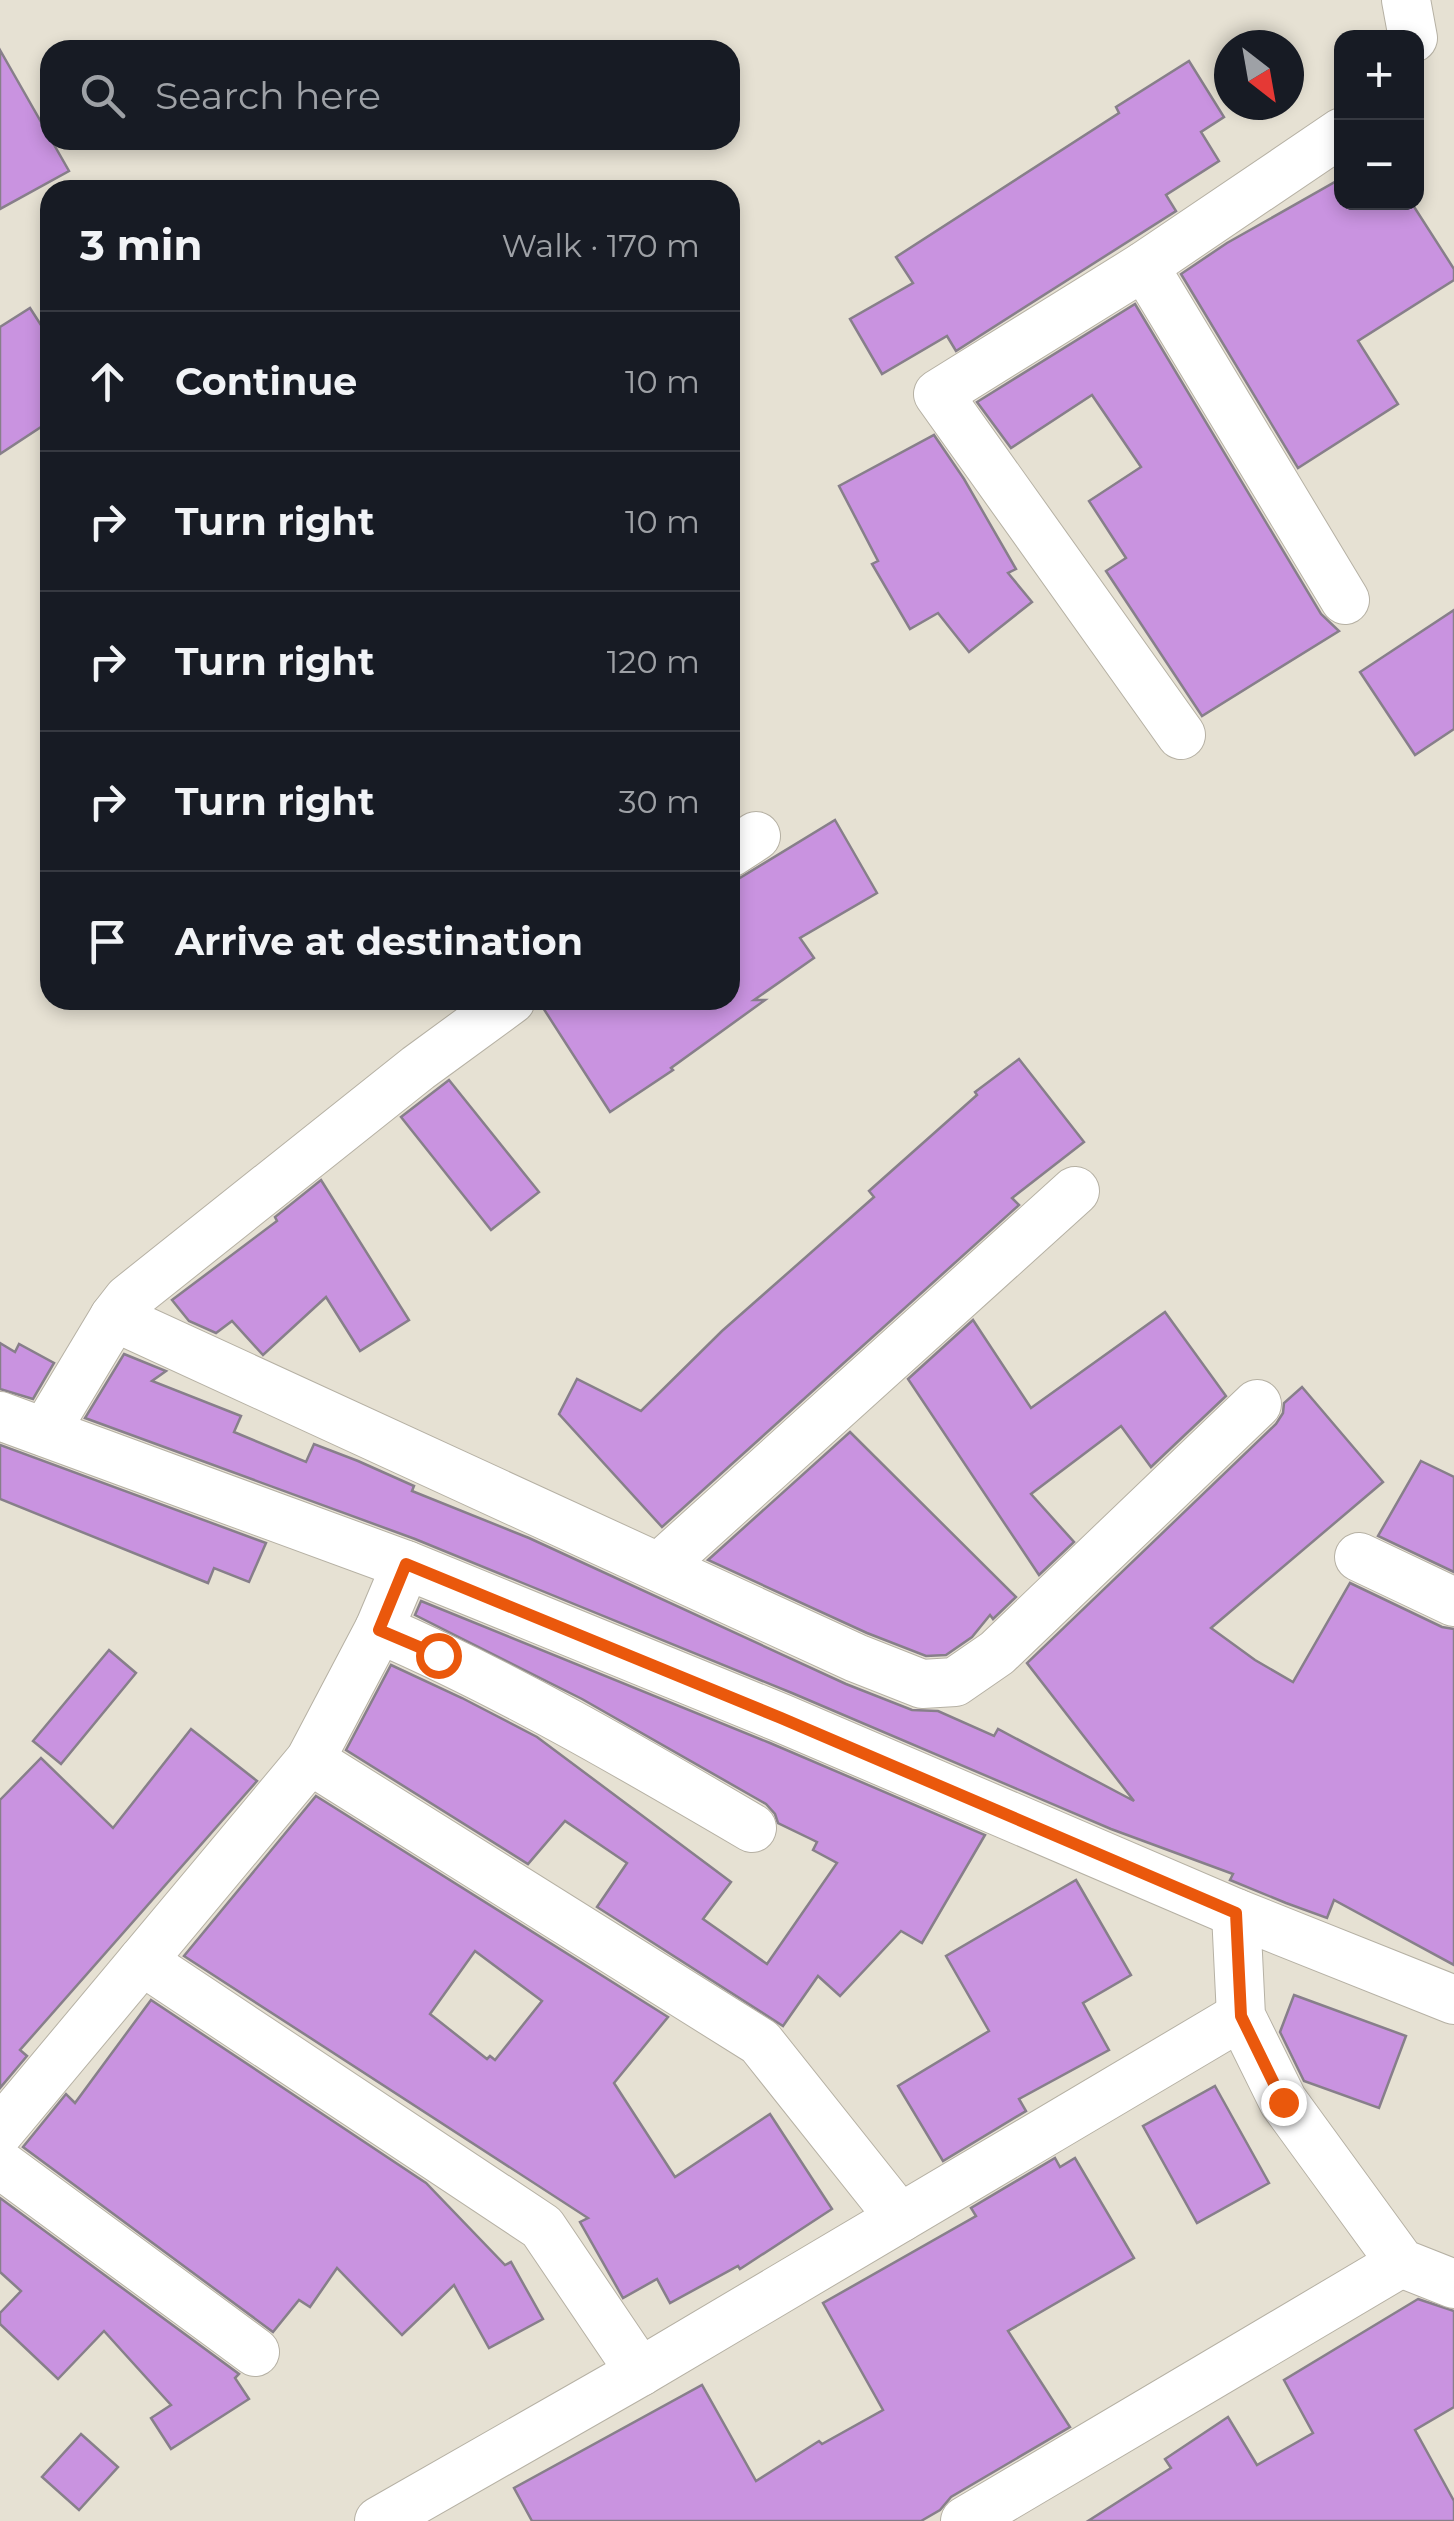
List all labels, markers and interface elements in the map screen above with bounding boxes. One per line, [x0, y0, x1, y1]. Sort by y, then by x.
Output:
north arrow [1214, 30, 1304, 120]
map controls [1334, 30, 1424, 210]
button: + [1334, 30, 1424, 120]
search box [40, 40, 740, 150]
icon: search [75, 68, 130, 123]
text: Search here [155, 72, 381, 119]
button: − [1334, 120, 1424, 210]
text: 3 min [80, 219, 202, 271]
text: Walk · 170 m [501, 226, 700, 265]
icon: ahead [80, 354, 135, 409]
text: Continue [175, 358, 357, 405]
text: 10 m [625, 362, 700, 401]
icon: right [80, 494, 135, 549]
text: Turn right [175, 498, 374, 545]
text: 10 m [625, 502, 700, 541]
icon: right [80, 634, 135, 689]
text: Turn right [175, 638, 374, 685]
text: 120 m [607, 642, 700, 681]
icon: right [80, 774, 135, 829]
text: Turn right [175, 778, 374, 825]
text: 30 m [618, 782, 700, 821]
icon: arrive [80, 914, 135, 969]
text: Arrive at destination [175, 918, 583, 965]
route start [416, 1633, 462, 1679]
route end [1261, 2080, 1307, 2126]

